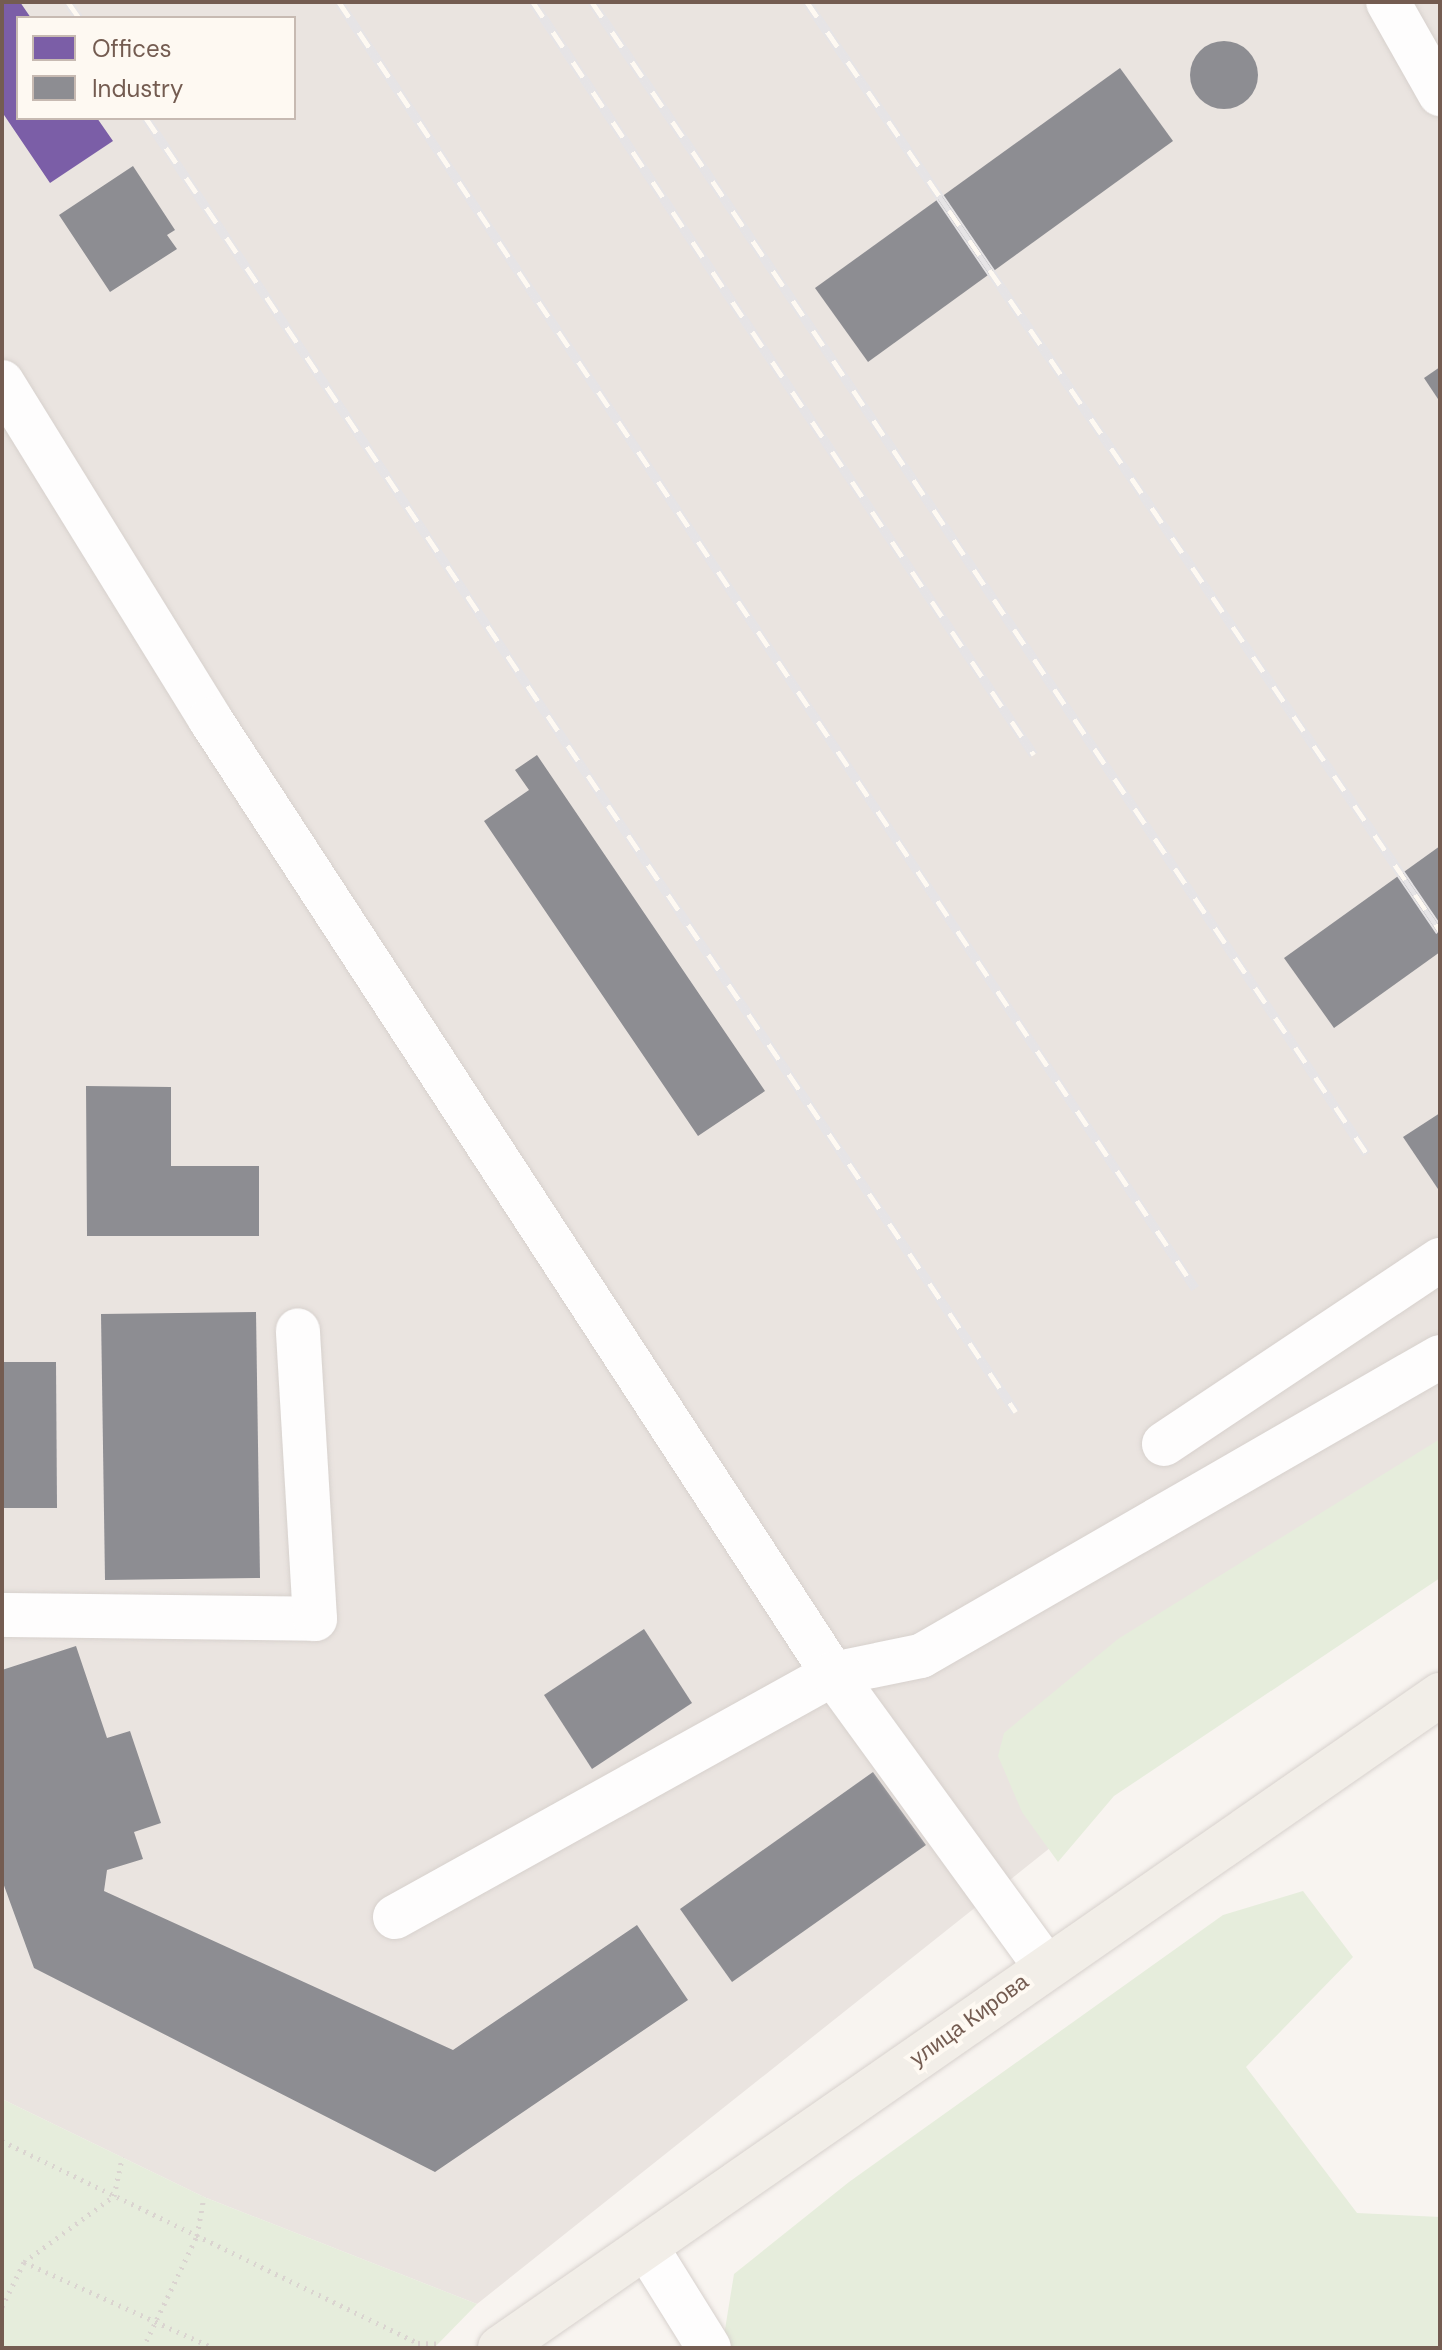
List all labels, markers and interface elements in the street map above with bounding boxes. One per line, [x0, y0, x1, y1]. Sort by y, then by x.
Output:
legend [16, 16, 296, 120]
text: Offices [92, 33, 172, 64]
text: Industry [92, 73, 183, 104]
street label: улица Кирова [905, 1968, 1033, 2072]

